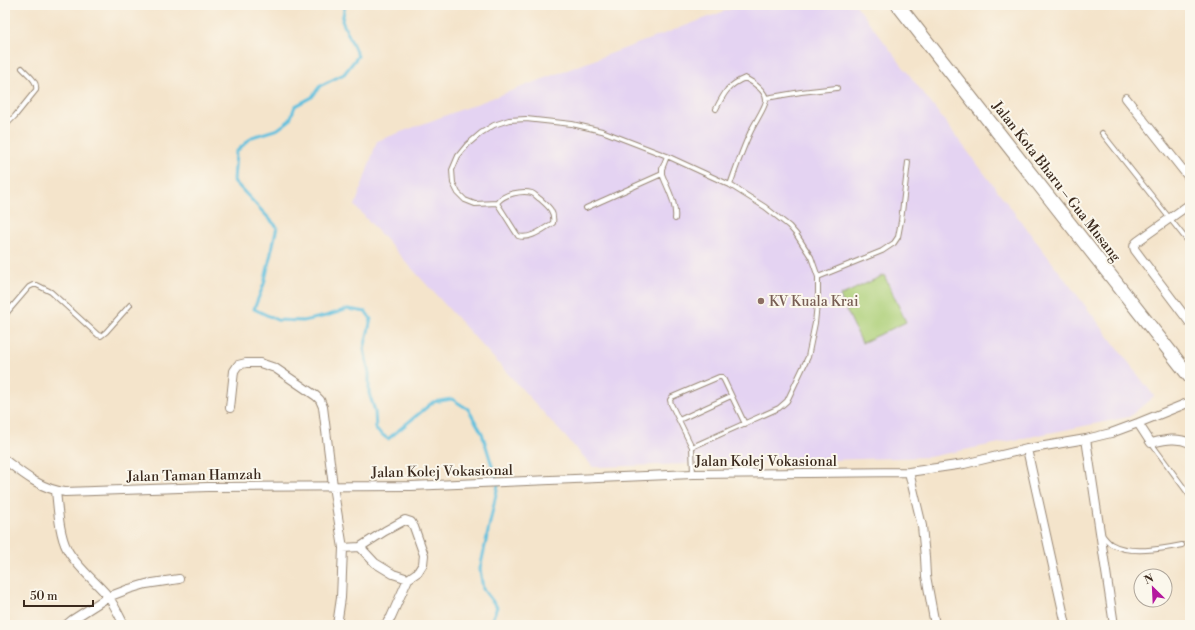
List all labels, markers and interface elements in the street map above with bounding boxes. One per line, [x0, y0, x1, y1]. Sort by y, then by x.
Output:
street label: Jalan Kota Bharu – Gua Musang [987, 97, 1125, 266]
place label: KV Kuala Krai [769, 293, 859, 311]
marker: KV Kuala Krai [756, 296, 766, 306]
street label: Jalan Kolej Vokasional [694, 453, 837, 471]
street label: Jalan Kolej Vokasional [370, 462, 513, 482]
street label: Jalan Taman Hamzah [125, 466, 262, 486]
north arrow [1133, 568, 1173, 608]
text: N [1143, 571, 1156, 588]
scale bar [24, 582, 93, 608]
text: 50 m [30, 589, 58, 604]

